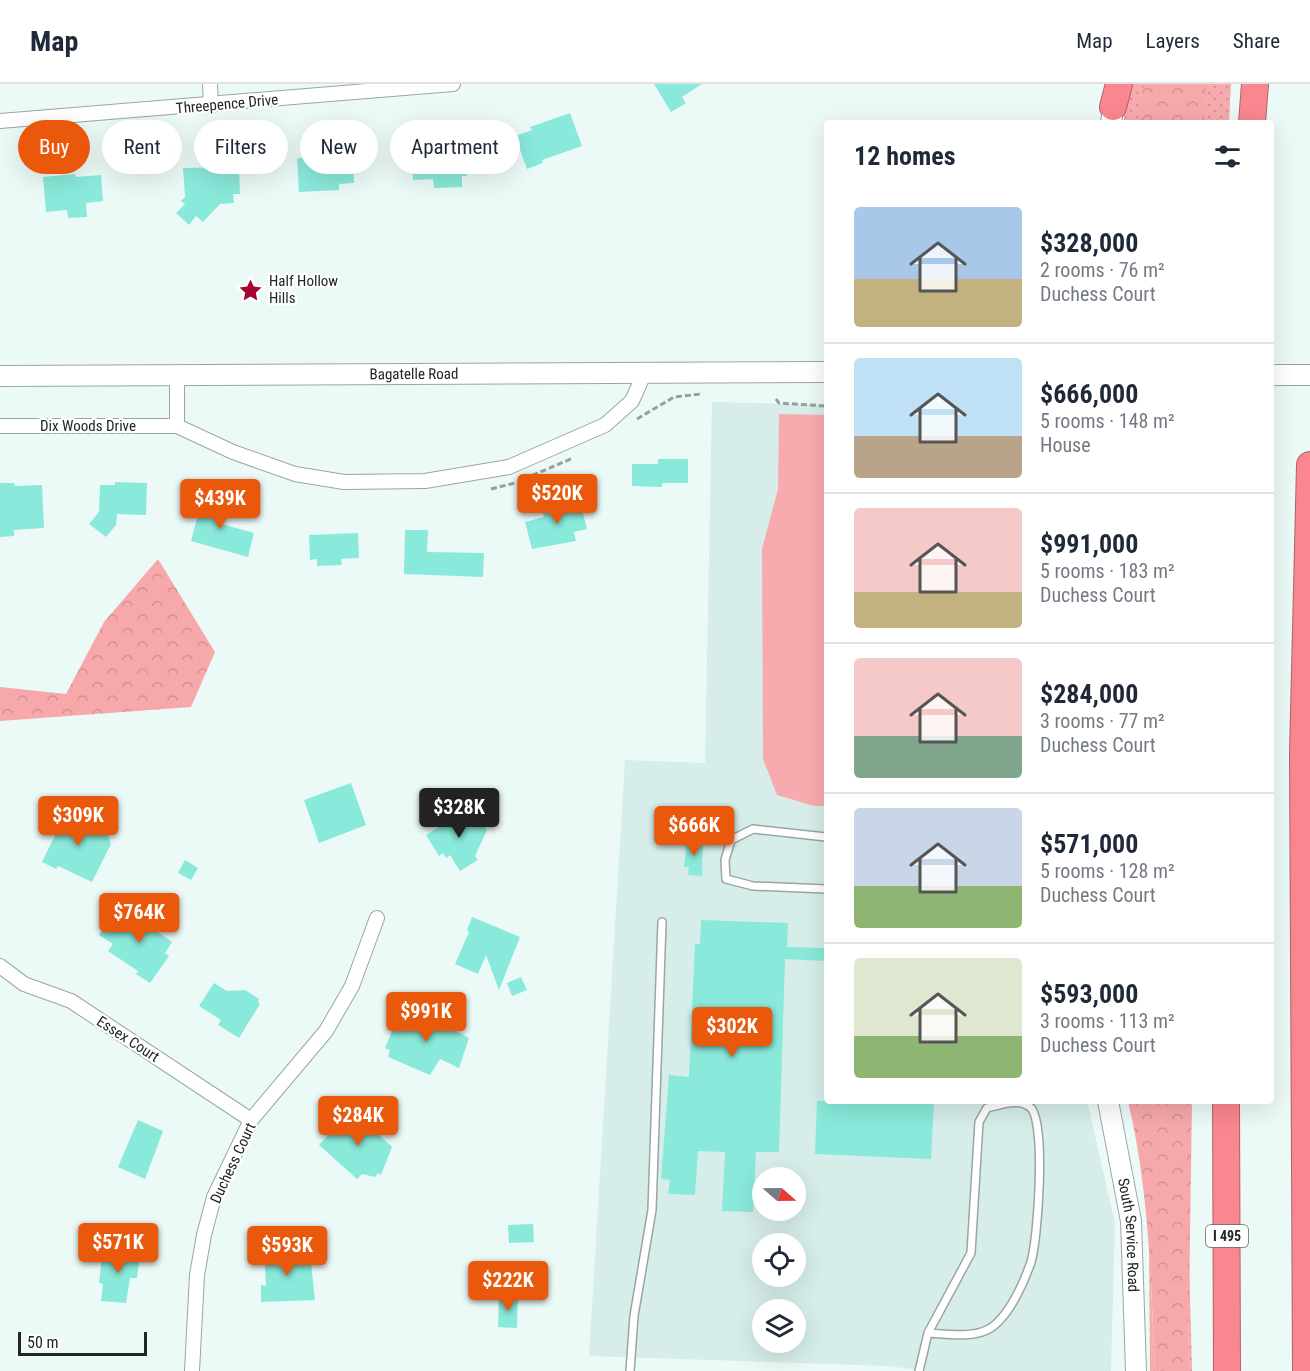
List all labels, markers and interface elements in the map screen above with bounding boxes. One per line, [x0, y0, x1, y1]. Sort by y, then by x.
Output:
text: Map [30, 25, 78, 58]
text: Map [1076, 29, 1113, 53]
text: Layers [1146, 29, 1200, 53]
text: Share [1233, 29, 1280, 53]
street label: Threepence Drive [175, 91, 279, 117]
chip: Buy [18, 120, 90, 174]
chip: Rent [102, 120, 182, 174]
chip: Filters [194, 120, 288, 174]
chip: New [300, 120, 378, 174]
chip: Apartment [390, 120, 520, 174]
icon: filters [1211, 140, 1244, 173]
text: 12 homes [854, 141, 956, 171]
text: $328,000 [1040, 228, 1138, 258]
icon: home [902, 231, 974, 303]
text: 2 rooms · 76 m² [1040, 258, 1165, 282]
place label: Half Hollow Hills [269, 272, 338, 307]
place icon: Half Hollow Hills [238, 277, 264, 303]
text: Duchess Court [1040, 282, 1156, 306]
street label: Bagatelle Road [369, 365, 459, 383]
text: $666,000 [1040, 379, 1138, 409]
icon: home [902, 382, 974, 454]
text: 5 rooms · 148 m² [1040, 409, 1175, 433]
street label: Dix Woods Drive [40, 417, 136, 435]
text: House [1040, 433, 1091, 457]
pin: $520K [515, 474, 599, 525]
pin: $439K [178, 479, 262, 530]
text: $520K [531, 481, 583, 505]
text: $439K [194, 486, 246, 510]
text: $991,000 [1040, 529, 1138, 559]
icon: home [902, 532, 974, 604]
text: 5 rooms · 183 m² [1040, 559, 1175, 583]
text: Duchess Court [1040, 583, 1156, 607]
text: $284,000 [1040, 679, 1138, 709]
icon: home [902, 682, 974, 754]
text: 3 rooms · 77 m² [1040, 709, 1165, 733]
text: Duchess Court [1040, 733, 1156, 757]
pin: $328K [417, 788, 501, 839]
text: $328K [433, 795, 485, 819]
pin: $309K [36, 796, 120, 847]
text: $309K [52, 803, 104, 827]
pin: $666K [652, 806, 736, 857]
text: $666K [668, 813, 720, 837]
text: $571,000 [1040, 829, 1138, 859]
icon: home [902, 832, 974, 904]
text: 5 rooms · 128 m² [1040, 859, 1175, 883]
text: Duchess Court [1040, 883, 1156, 907]
pin: $764K [97, 893, 181, 944]
text: $764K [113, 900, 165, 924]
text: $593,000 [1040, 979, 1138, 1009]
icon: home [902, 982, 974, 1054]
pin: $991K [384, 992, 468, 1043]
text: $991K [400, 999, 452, 1023]
pin: $302K [690, 1007, 774, 1058]
text: 3 rooms · 113 m² [1040, 1009, 1175, 1033]
street label: Essex Court [93, 1012, 163, 1066]
text: $302K [706, 1014, 758, 1038]
text: Duchess Court [1040, 1033, 1156, 1057]
pin: $284K [316, 1096, 400, 1147]
text: $284K [332, 1103, 384, 1127]
street label: Duchess Court [206, 1120, 260, 1206]
north arrow [752, 1167, 806, 1221]
map controls [752, 1167, 806, 1353]
street label: South Service Road [1114, 1177, 1142, 1292]
pin: $571K [76, 1223, 160, 1274]
road number: I 495 [1206, 1225, 1248, 1247]
pin: $593K [245, 1226, 329, 1277]
text: $571K [92, 1230, 144, 1254]
text: $593K [261, 1233, 313, 1257]
button: locate [752, 1233, 806, 1287]
pin: $222K [466, 1261, 550, 1312]
text: $222K [482, 1268, 534, 1292]
button: layers [752, 1299, 806, 1353]
scale bar [18, 1329, 147, 1356]
text: 50 m [27, 1333, 59, 1352]

